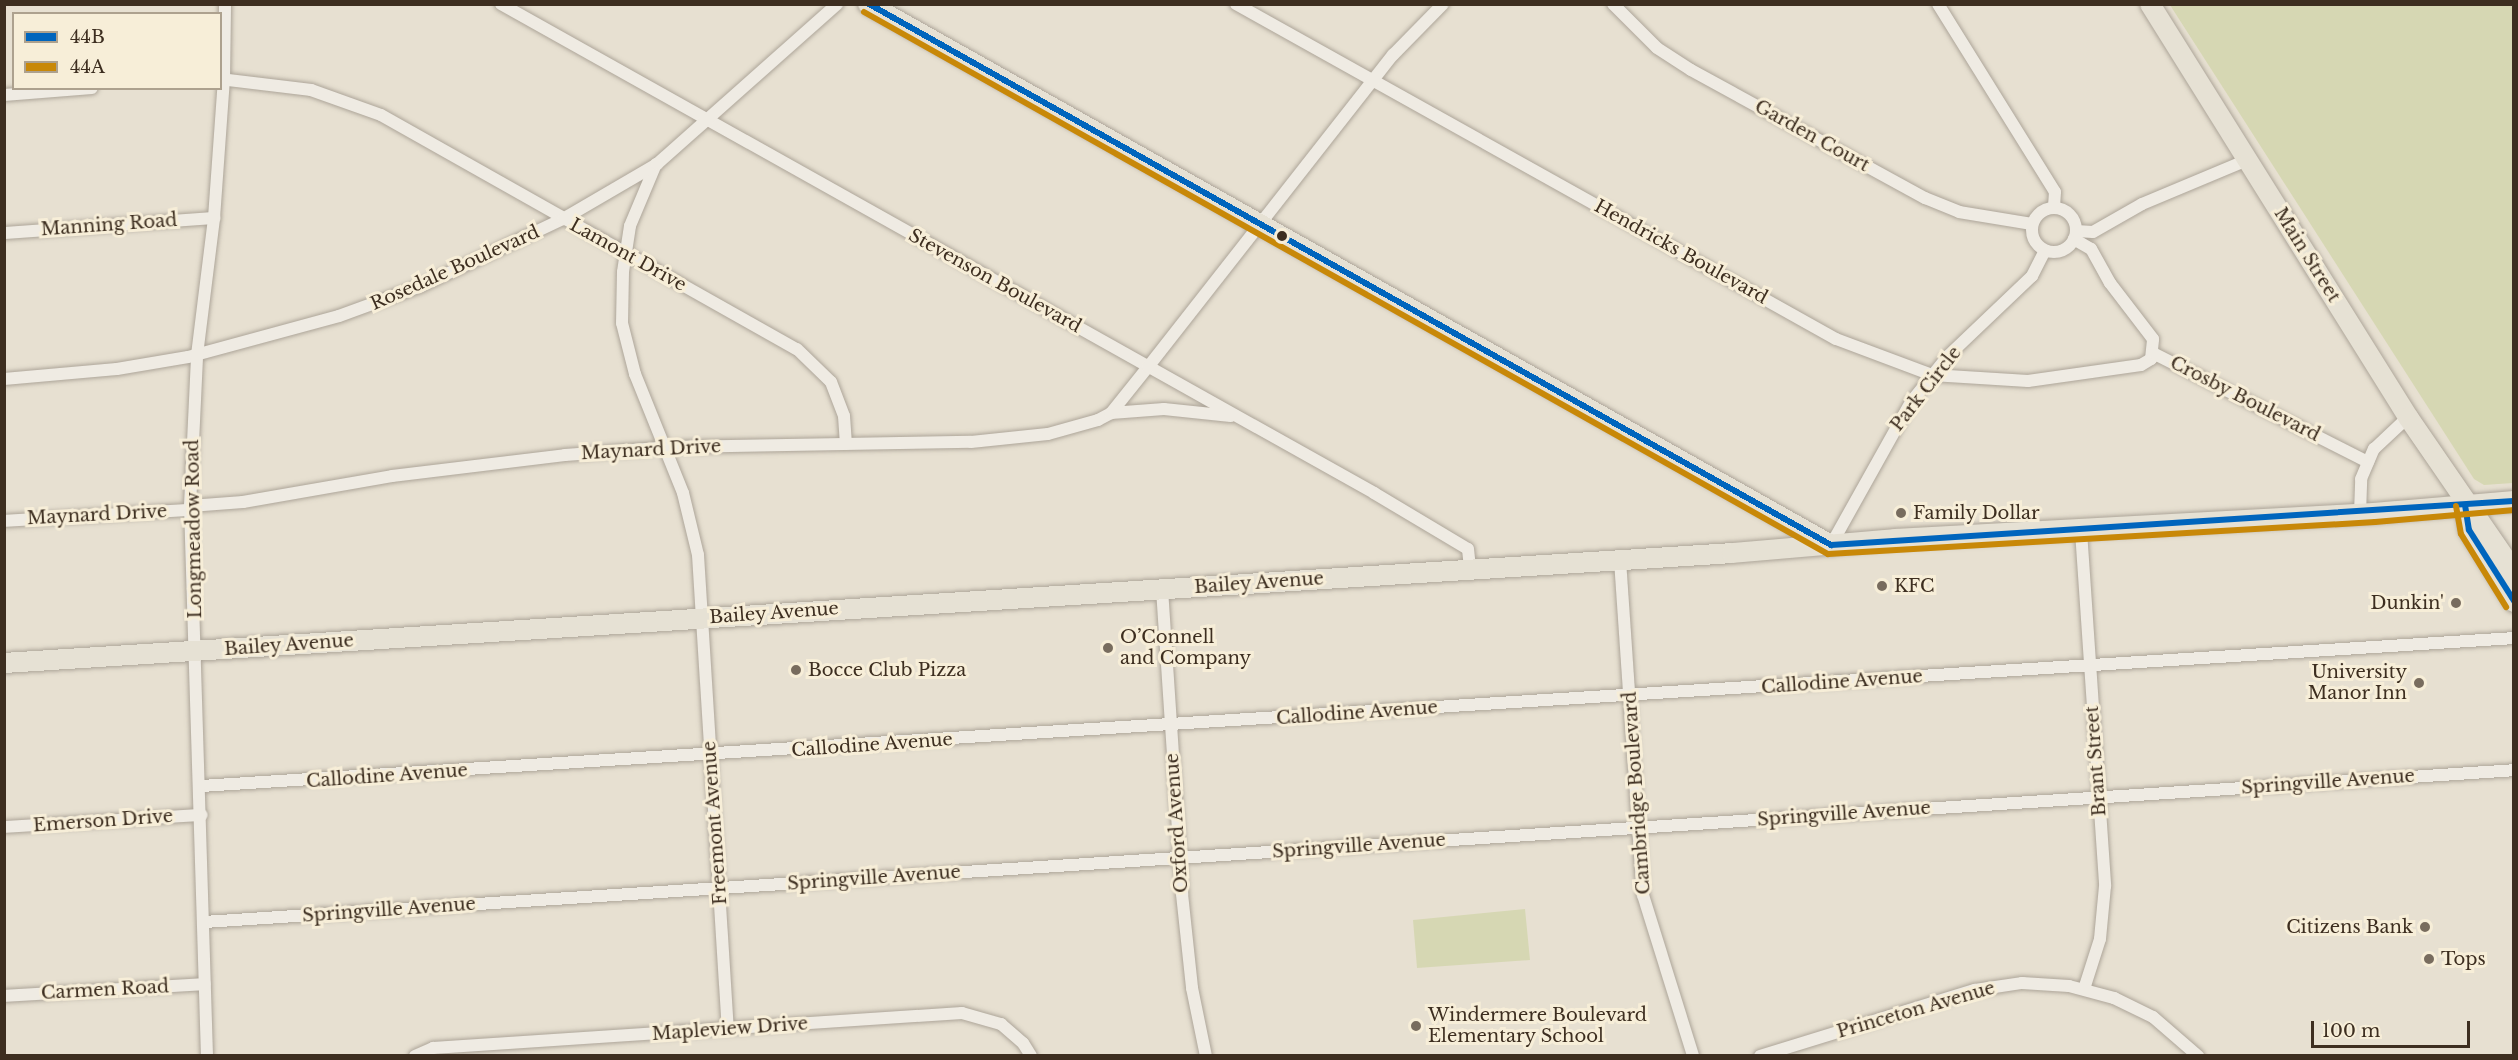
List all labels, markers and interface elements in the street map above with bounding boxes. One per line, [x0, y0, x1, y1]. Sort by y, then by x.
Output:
legend [12, 12, 222, 90]
text: 44B [70, 26, 105, 48]
text: 44A [70, 56, 105, 78]
street label: Garden Court [1751, 96, 1873, 176]
street label: Hendricks Boulevard [1591, 195, 1771, 309]
street label: Main Street [2269, 204, 2345, 306]
street label: Manning Road [40, 209, 178, 241]
street label: Lamont Drive [566, 214, 690, 296]
street label: Rosedale Boulevard [367, 221, 543, 315]
street label: Stevenson Boulevard [905, 225, 1085, 337]
unlabelled marker [1276, 230, 1288, 242]
street label: Park Circle [1886, 342, 1966, 436]
street label: Crosby Boulevard [2166, 352, 2324, 446]
street label: Maynard Drive [580, 436, 722, 464]
street label: Longmeadow Road [182, 439, 206, 619]
street label: Maynard Drive [26, 501, 168, 529]
place label: Family Dollar [1913, 502, 2040, 524]
marker: Family Dollar [1894, 506, 1908, 520]
street label: Bailey Avenue [1193, 568, 1325, 598]
place label: KFC [1894, 575, 1935, 597]
marker: KFC [1875, 579, 1889, 593]
place label: Dunkin' [2371, 592, 2444, 614]
marker: Dunkin' [2449, 596, 2463, 610]
street label: Bailey Avenue [708, 598, 840, 628]
place label: O’Connell and Company [1120, 627, 1251, 670]
street label: Bailey Avenue [223, 630, 355, 660]
marker: O’Connell and Company [1101, 641, 1115, 655]
place label: Bocce Club Pizza [808, 659, 966, 681]
place label: University Manor Inn [2307, 662, 2407, 704]
marker: Bocce Club Pizza [789, 663, 803, 677]
street label: Callodine Avenue [1760, 666, 1924, 698]
marker: University Manor Inn [2412, 676, 2426, 690]
street label: Cambridge Boulevard [1619, 691, 1655, 895]
street label: Callodine Avenue [1275, 697, 1439, 729]
street label: Brant Street [2081, 705, 2111, 817]
street label: Callodine Avenue [790, 729, 954, 761]
street label: Freemont Avenue [698, 740, 732, 906]
street label: Oxford Avenue [1161, 752, 1193, 894]
street label: Callodine Avenue [305, 760, 469, 792]
street label: Springville Avenue [2240, 765, 2416, 799]
street label: Springville Avenue [1756, 797, 1932, 831]
street label: Emerson Drive [32, 805, 174, 837]
street label: Springville Avenue [1271, 829, 1447, 863]
street label: Springville Avenue [786, 861, 962, 895]
street label: Springville Avenue [301, 893, 477, 927]
place label: Citizens Bank [2286, 916, 2413, 938]
marker: Citizens Bank [2418, 920, 2432, 934]
place label: Tops [2441, 948, 2486, 970]
marker: Tops [2422, 952, 2436, 966]
street label: Carmen Road [40, 976, 170, 1004]
street label: Princeton Avenue [1834, 977, 1998, 1043]
place label: Windermere Boulevard Elementary School [1428, 1005, 1647, 1048]
scale bar [2314, 1009, 2473, 1047]
street label: Mapleview Drive [651, 1013, 809, 1045]
marker: Windermere Boulevard Elementary School [1409, 1019, 1423, 1033]
text: 100 m [2322, 1020, 2380, 1042]

